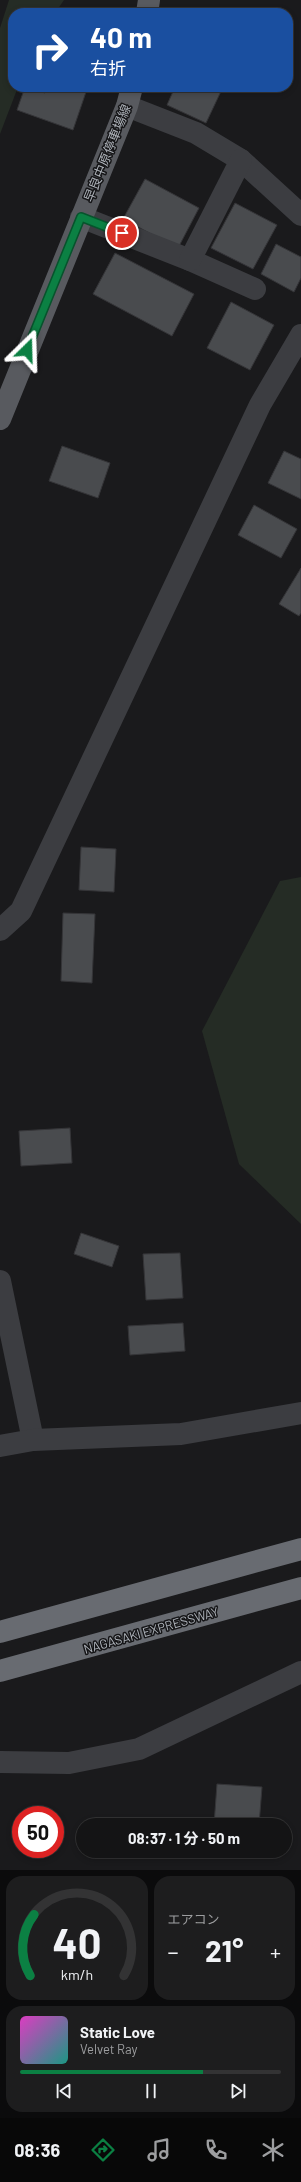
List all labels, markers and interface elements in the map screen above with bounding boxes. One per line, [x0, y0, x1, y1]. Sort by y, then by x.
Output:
text: 40 m [90, 20, 152, 54]
icon: right [24, 24, 76, 76]
text: 右折 [90, 57, 126, 79]
street label: 早良中原停車場線 [80, 102, 134, 204]
pin [105, 216, 139, 250]
icon: arrive [111, 222, 133, 244]
position arrow [6, 329, 48, 371]
street label: NAGASAKI EXPRESSWAY [82, 1603, 220, 1657]
speed limit sign: 50 [12, 1806, 64, 1858]
text: 08:37 · 1 分 · 50 m [128, 1829, 240, 1847]
text: エアコン [168, 1911, 220, 1927]
text: 40 [52, 1917, 101, 1967]
text: 21° [205, 1932, 244, 1968]
text: − [168, 1938, 179, 1964]
text: + [270, 1938, 281, 1964]
text: km/h [61, 1966, 93, 1983]
text: Static Love [80, 2023, 155, 2041]
text: Velvet Ray [80, 2041, 138, 2057]
icon: previous [53, 2080, 75, 2102]
icon: pause [140, 2080, 162, 2102]
icon: next [227, 2080, 249, 2102]
icon: directions [89, 2136, 117, 2164]
icon: music [145, 2136, 173, 2164]
icon: phone [202, 2136, 230, 2164]
icon: climate [259, 2136, 287, 2164]
text: 08:36 [14, 2139, 60, 2161]

